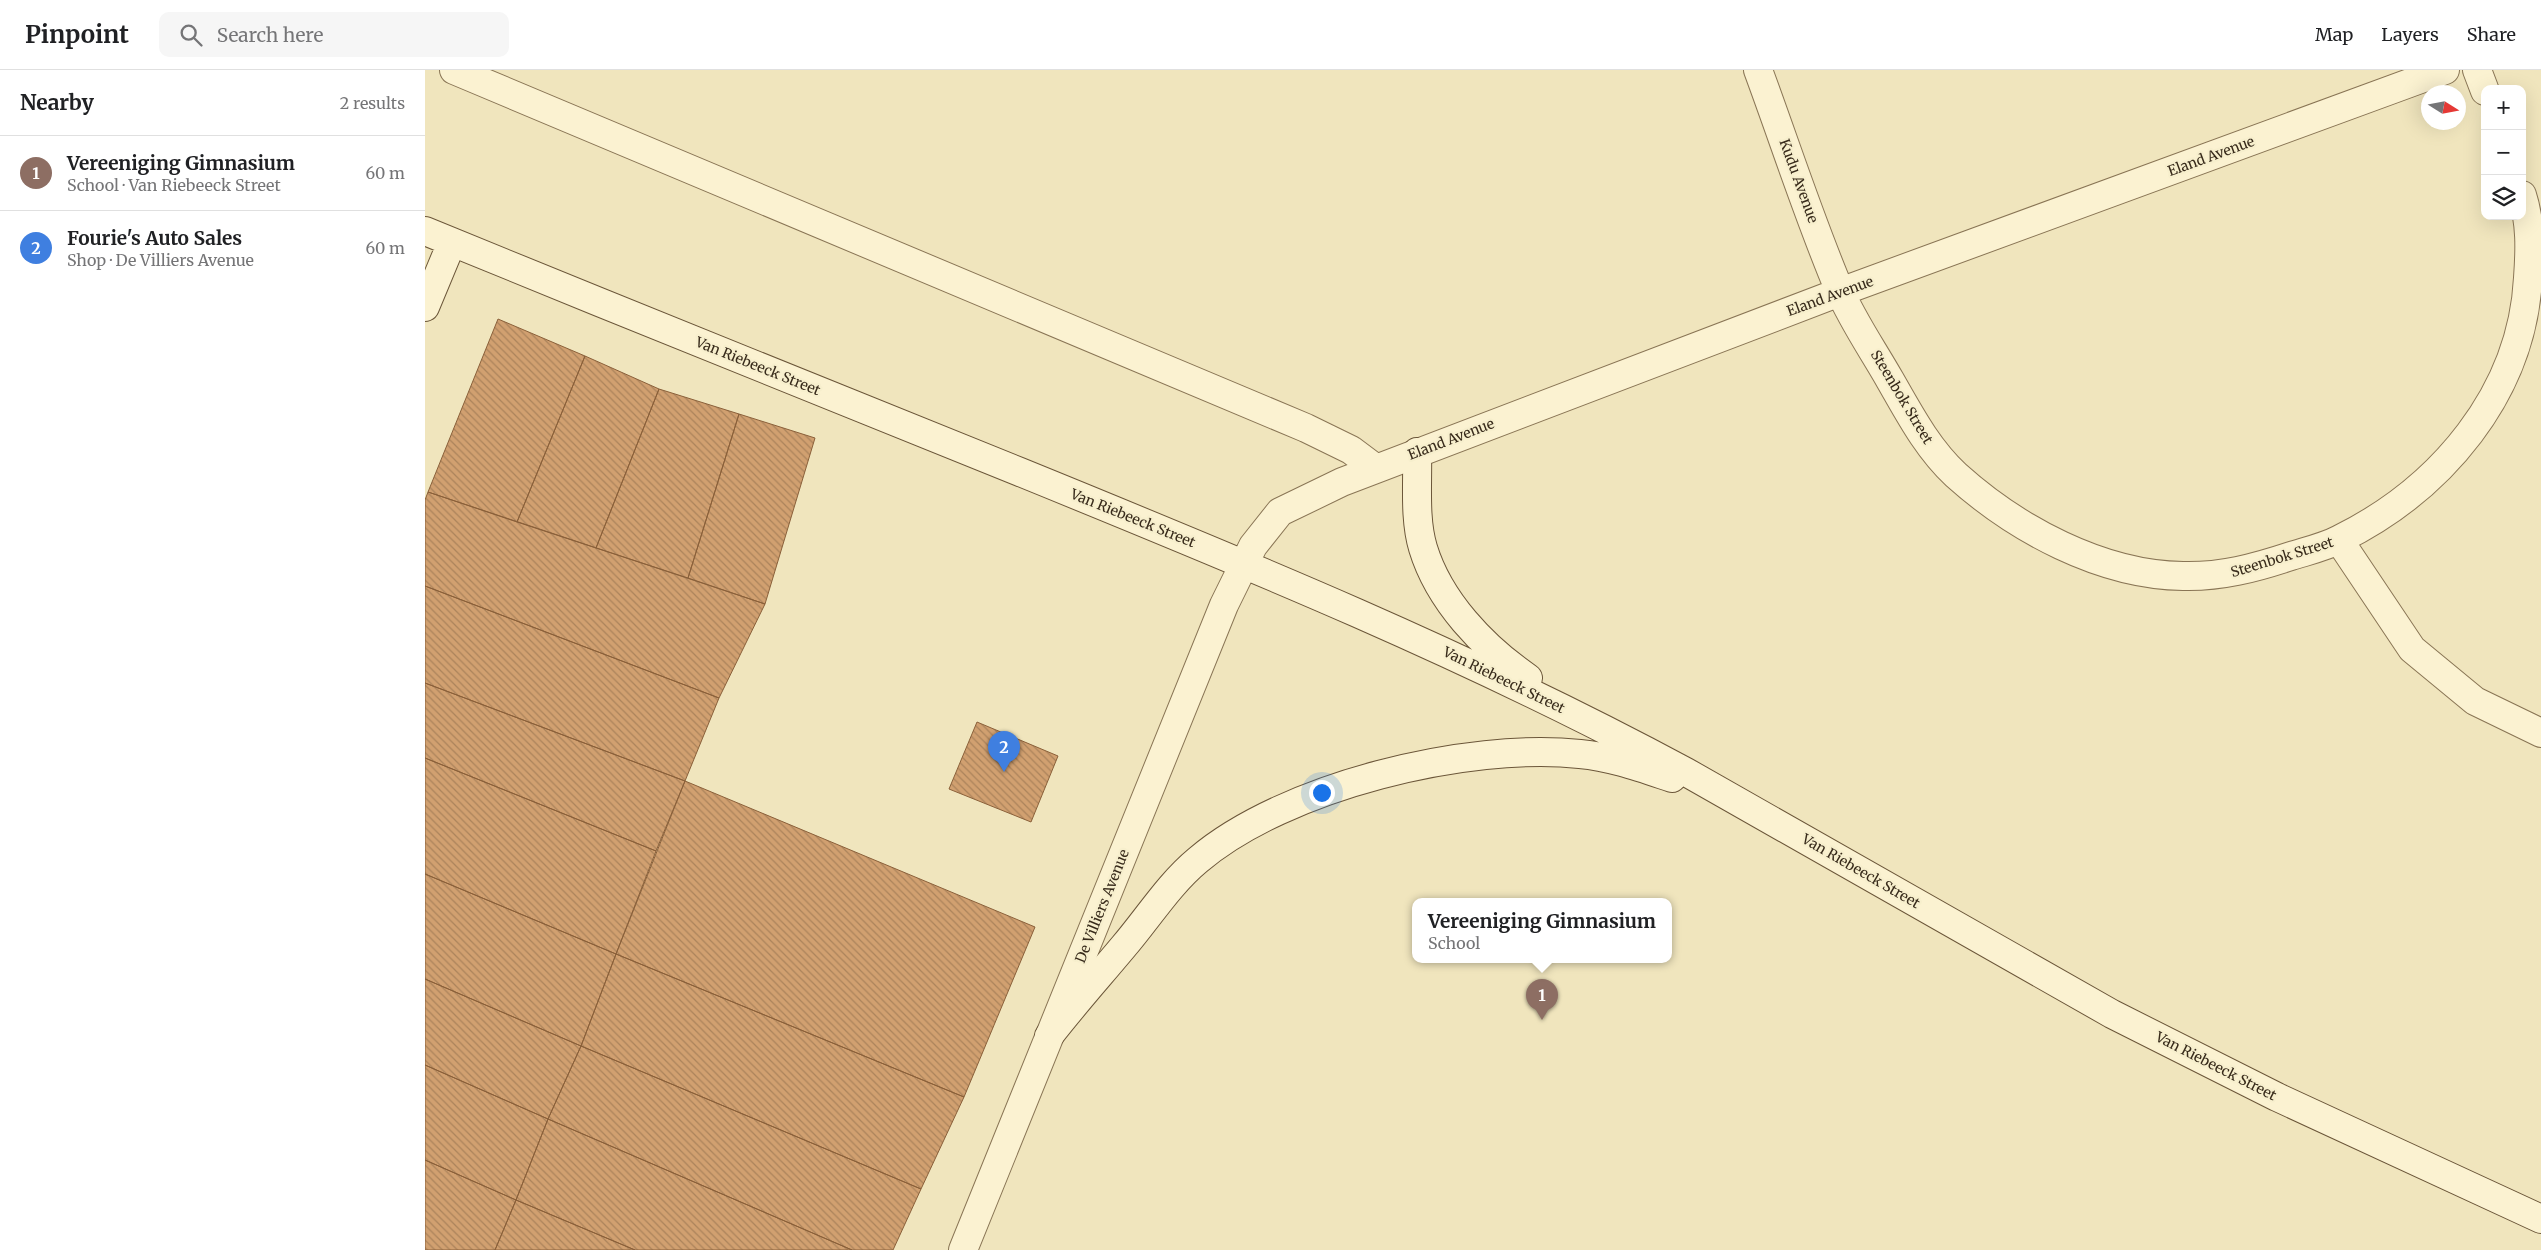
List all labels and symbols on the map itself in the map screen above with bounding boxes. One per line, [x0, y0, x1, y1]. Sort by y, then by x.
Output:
north arrow [2421, 85, 2466, 130]
street label: Eland Avenue [2165, 132, 2257, 180]
street label: Kudu Avenue [1775, 137, 1823, 225]
street label: Eland Avenue [1784, 272, 1876, 320]
street label: Van Riebeeck Street [692, 332, 824, 399]
street label: Steenbok Street [1867, 347, 1937, 448]
street label: Eland Avenue [1405, 414, 1497, 464]
street label: Van Riebeeck Street [1067, 484, 1199, 551]
street label: Steenbok Street [2228, 533, 2336, 581]
street label: Van Riebeeck Street [1439, 642, 1568, 718]
pin: 2 [988, 731, 1020, 772]
your location [1309, 780, 1335, 806]
street label: Van Riebeeck Street [1798, 829, 1924, 912]
street label: De Villiers Avenue [1071, 846, 1133, 966]
pin: 1 [1526, 979, 1558, 1020]
street label: Van Riebeeck Street [2152, 1027, 2280, 1105]

